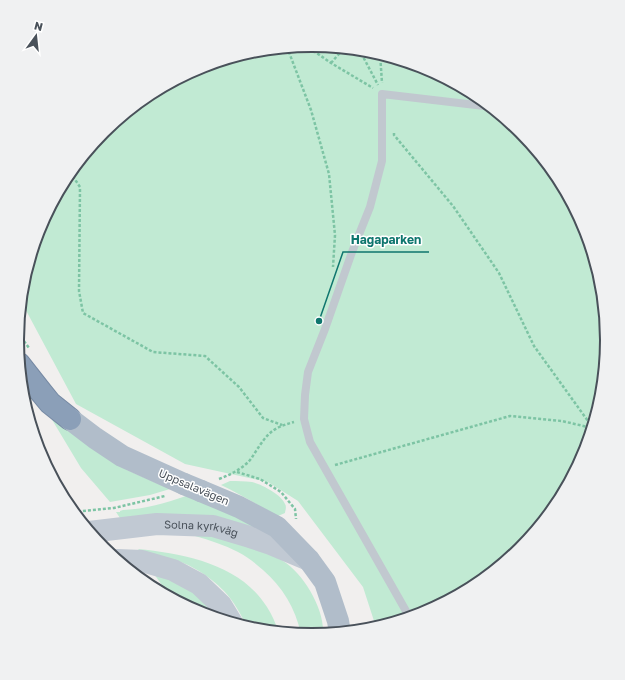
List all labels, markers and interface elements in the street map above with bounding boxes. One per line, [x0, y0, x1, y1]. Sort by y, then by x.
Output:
north arrow [16, 16, 56, 56]
text: N [33, 18, 44, 33]
callout: Hagaparken [343, 228, 429, 252]
text: Hagaparken [351, 232, 421, 247]
street label: Uppsalavägen [157, 466, 231, 507]
street label: Solna kyrkväg [164, 517, 240, 539]

